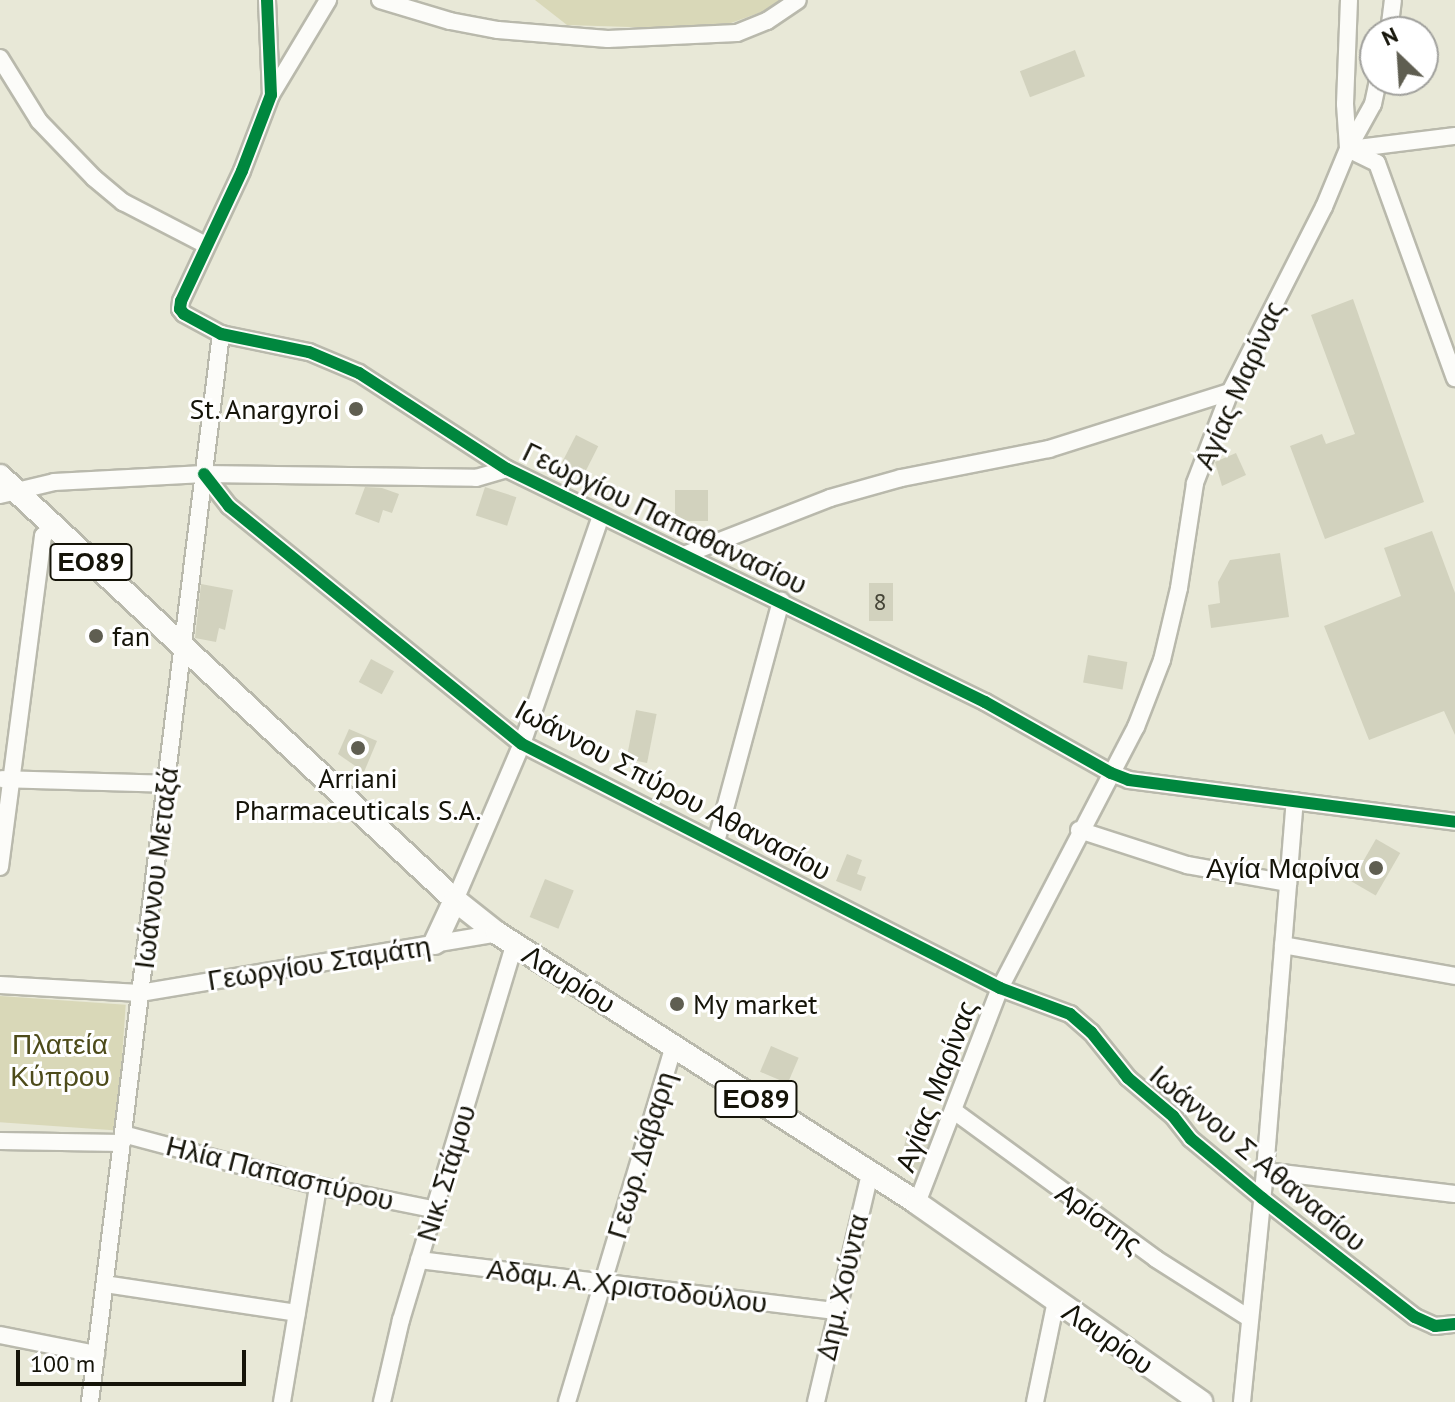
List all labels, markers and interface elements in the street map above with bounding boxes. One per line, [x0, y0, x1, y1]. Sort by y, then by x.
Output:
north arrow [1359, 16, 1439, 96]
text: N [1377, 20, 1402, 52]
street label: Αγίας Μαρίνας [1187, 296, 1291, 474]
place label: St. Anargyroi [187, 392, 340, 426]
marker: St. Anargyroi [347, 400, 365, 418]
street label: Γεωργίου Παπαθανασίου [518, 435, 812, 601]
road number: ΕΟ89 [49, 540, 133, 584]
house number: 8 [873, 588, 887, 616]
place label: fan [112, 619, 150, 653]
marker: fan [87, 627, 105, 645]
street label: Ιωάννου Σπύρου Αθανασίου [509, 692, 837, 888]
marker: Arriani Pharmaceuticals S.A. [349, 739, 367, 757]
place label: Arriani Pharmaceuticals S.A. [234, 761, 482, 827]
street label: Ιωάννου Μεταξά [127, 765, 185, 971]
place label: Αγία Μαρίνα [1206, 851, 1360, 885]
marker: Αγία Μαρίνα [1367, 859, 1385, 877]
street label: Γεωργίου Σταμάτη [205, 929, 433, 997]
street label: Λαυρίου [516, 937, 622, 1021]
place label: My market [693, 987, 819, 1021]
marker: My market [668, 995, 686, 1013]
street label: Αγίας Μαρίνας [888, 996, 984, 1176]
park label: Πλατεία Κύπρου [10, 1027, 110, 1093]
street label: Ιωάννου Σ Αθανασίου [1143, 1058, 1373, 1258]
street label: Γεωρ. Δάβαρη [599, 1066, 683, 1244]
road number: ΕΟ89 [714, 1077, 798, 1121]
street label: Νικ. Στάμου [409, 1100, 483, 1246]
street label: Ηλία Παπασπύρου [163, 1128, 397, 1218]
street label: Αρίστης [1049, 1176, 1149, 1260]
street label: Δημ. Χούντα [809, 1210, 875, 1364]
street label: Αδαμ. Α. Χριστοδούλου [483, 1252, 771, 1320]
street label: Λαυρίου [1056, 1295, 1160, 1381]
scale bar [20, 1334, 250, 1384]
text: 100 m [30, 1348, 95, 1379]

